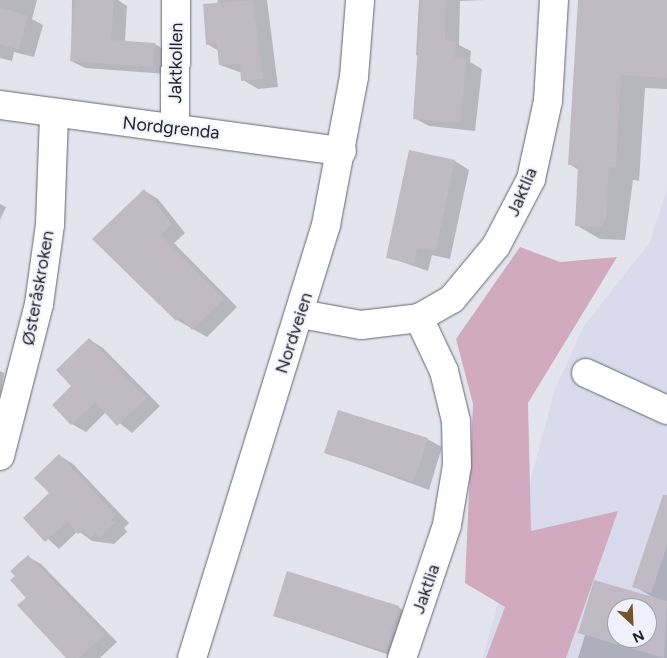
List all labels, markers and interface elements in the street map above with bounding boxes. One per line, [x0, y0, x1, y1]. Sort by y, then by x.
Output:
street label: Jaktkollen [164, 22, 188, 104]
street label: Nordgrenda [122, 112, 220, 144]
street label: Jaktlia [502, 164, 542, 220]
street label: Østeråskroken [17, 229, 59, 347]
street label: Nordveien [271, 290, 317, 376]
street label: Jaktlia [407, 561, 445, 617]
north arrow [607, 598, 657, 648]
text: N [630, 626, 647, 646]

